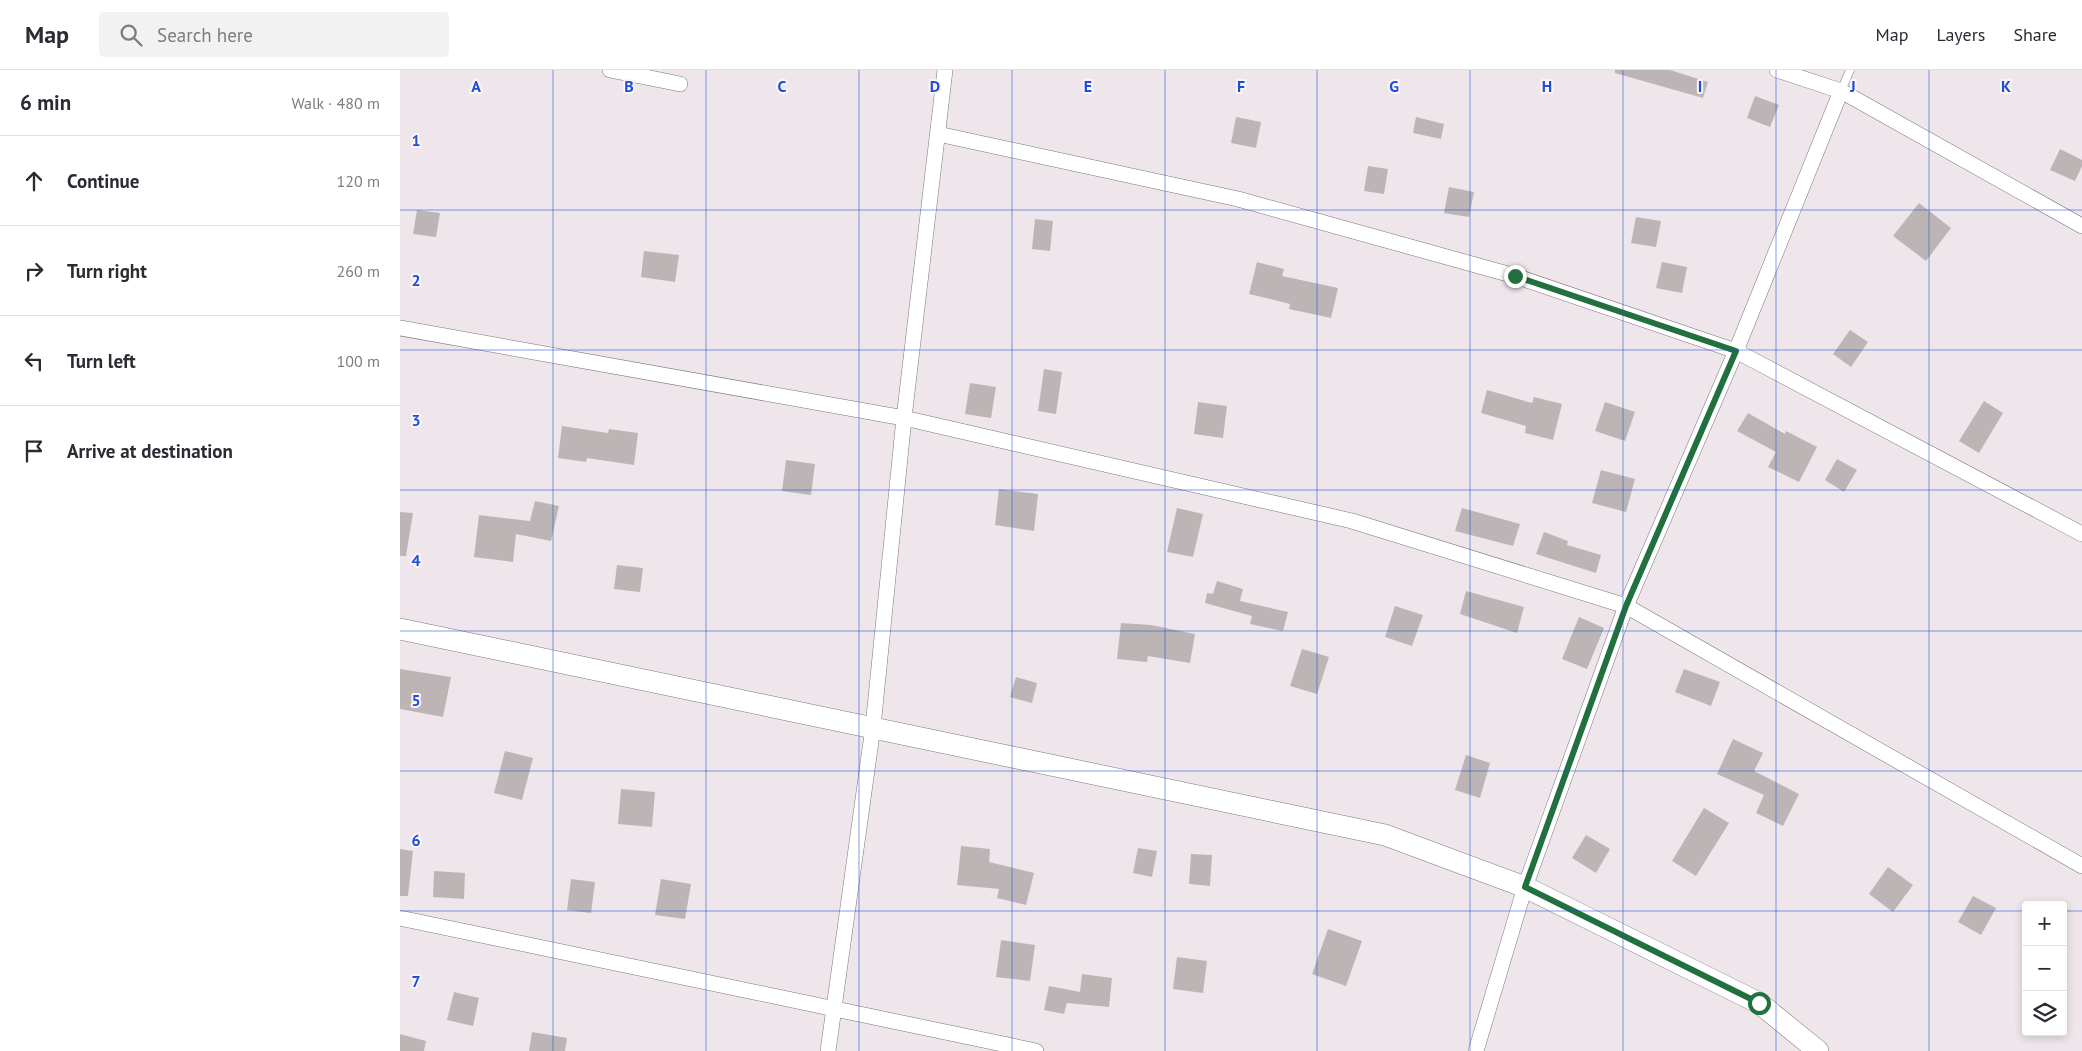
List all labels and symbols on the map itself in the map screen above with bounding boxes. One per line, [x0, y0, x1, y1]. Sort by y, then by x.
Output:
text: A [471, 76, 481, 96]
text: B [624, 76, 634, 96]
text: C [778, 76, 787, 96]
text: D [930, 76, 940, 96]
text: E [1084, 76, 1092, 96]
text: F [1237, 76, 1245, 96]
text: G [1389, 76, 1399, 96]
text: H [1542, 76, 1552, 96]
text: I [1698, 76, 1702, 96]
text: J [1849, 76, 1856, 96]
text: K [2001, 76, 2011, 96]
text: 1 [411, 130, 421, 150]
route end [1504, 265, 1527, 288]
text: 2 [411, 270, 421, 290]
text: 3 [411, 410, 421, 430]
text: 4 [411, 550, 421, 570]
text: 5 [411, 690, 421, 710]
text: 6 [411, 830, 421, 850]
text: 7 [411, 971, 421, 991]
route start [1748, 992, 1771, 1015]

